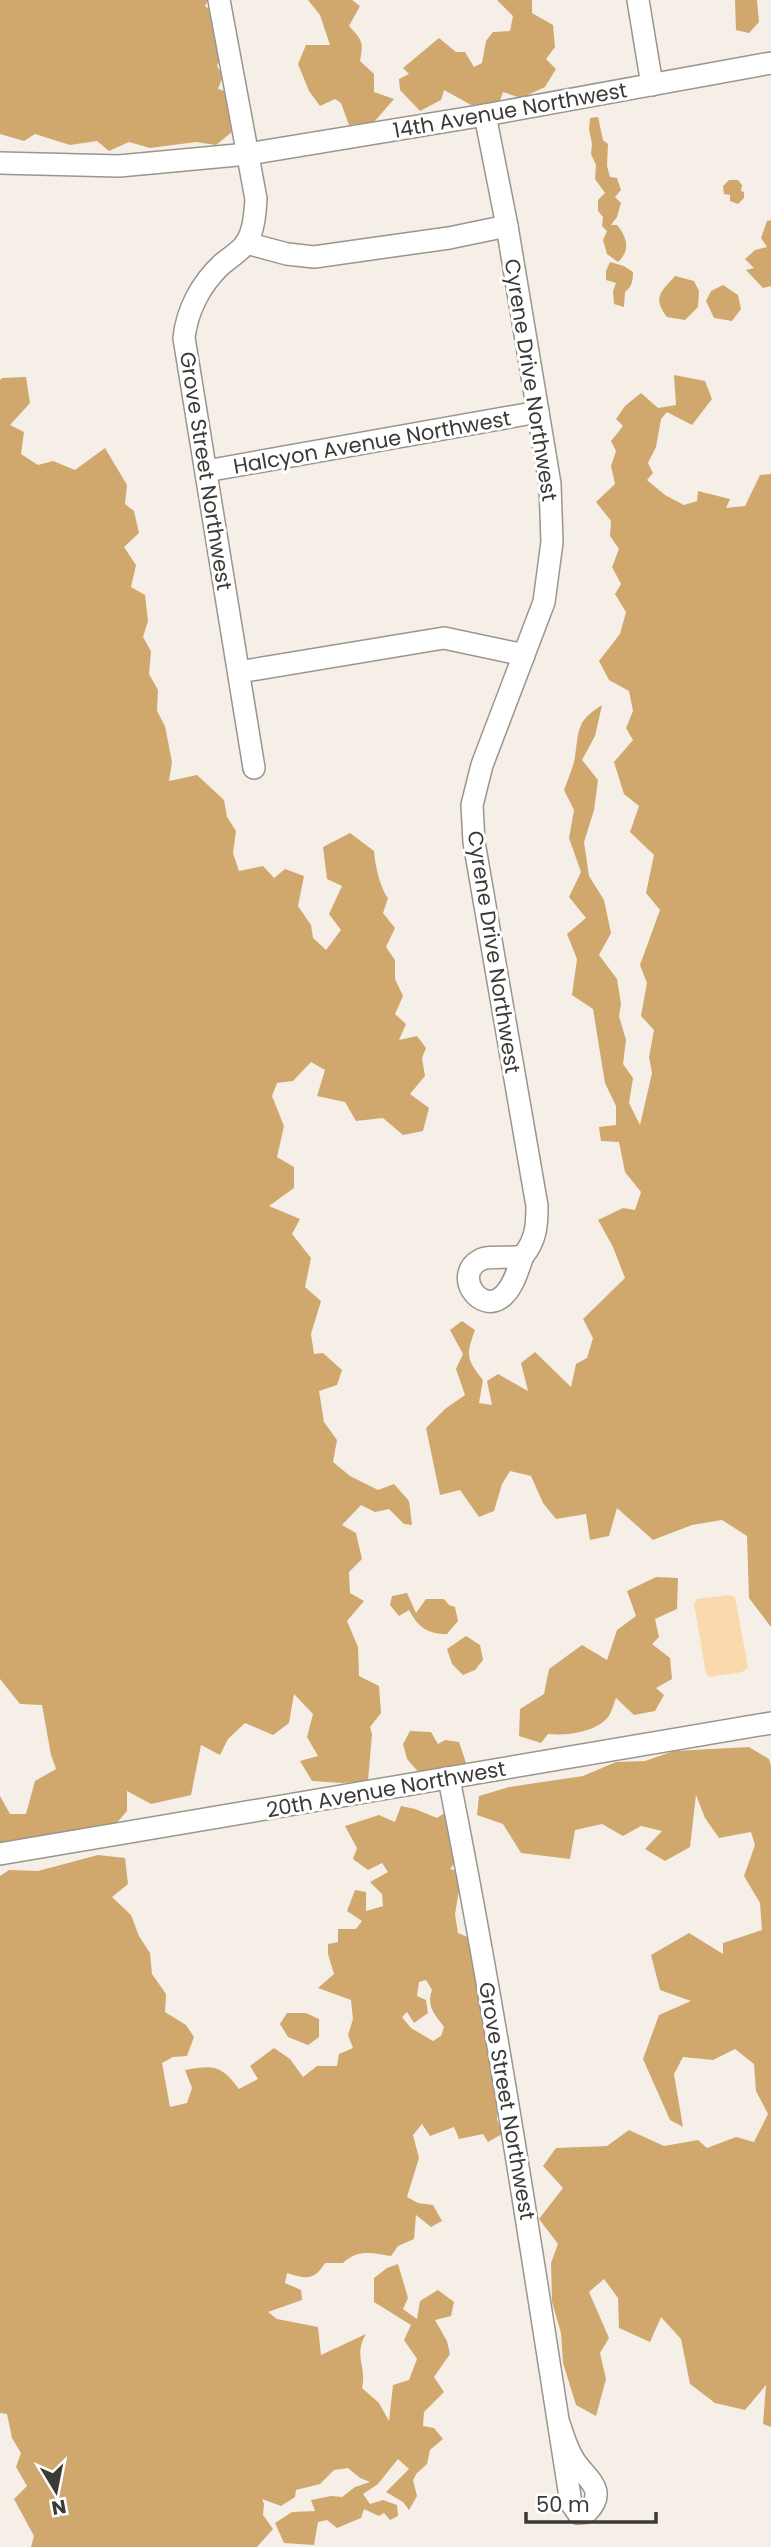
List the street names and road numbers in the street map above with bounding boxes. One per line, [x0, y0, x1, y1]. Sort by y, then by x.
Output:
street label: 14th Avenue Northwest [391, 75, 629, 145]
street label: Cyrene Drive Northwest [498, 257, 564, 503]
street label: Grove Street Northwest [173, 350, 239, 592]
street label: Halcyon Avenue Northwest [231, 403, 513, 481]
street label: Cyrene Drive Northwest [461, 829, 527, 1075]
street label: 20th Avenue Northwest [264, 1754, 508, 1824]
street label: Grove Street Northwest [472, 1980, 542, 2222]

